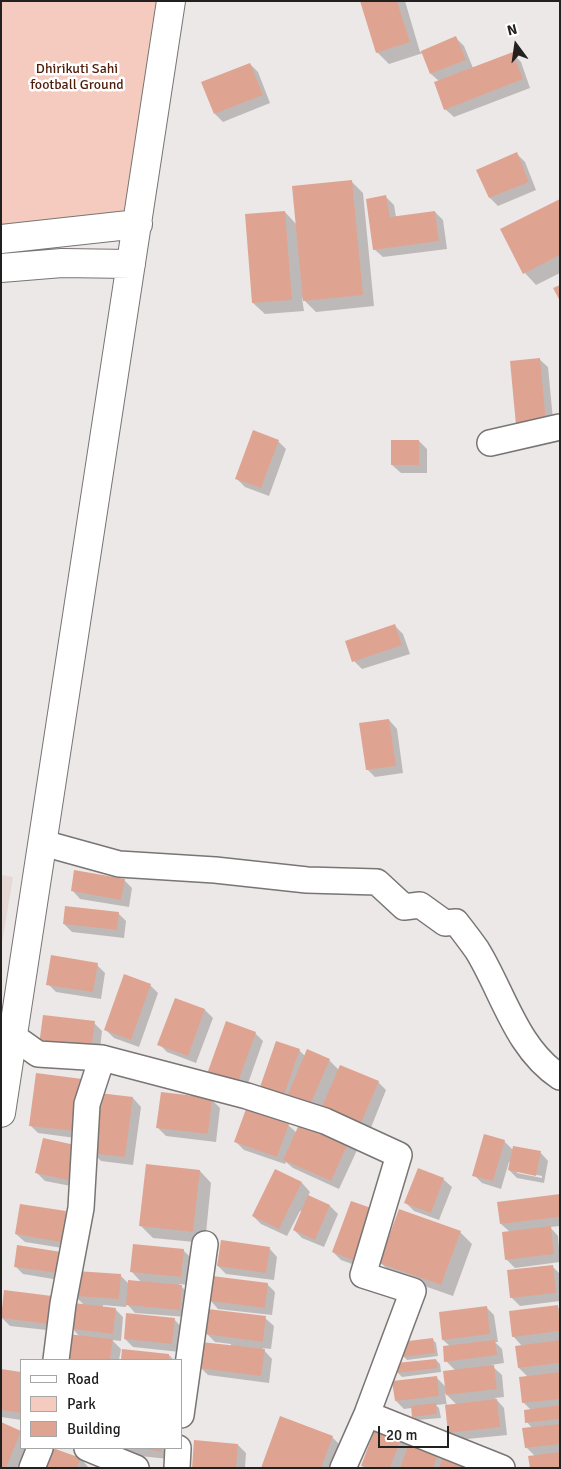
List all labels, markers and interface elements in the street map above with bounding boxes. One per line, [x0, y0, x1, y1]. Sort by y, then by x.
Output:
north arrow [491, 20, 541, 70]
text: N [505, 21, 519, 39]
park label: Dhirikuti Sahi football Ground [30, 61, 124, 94]
legend [20, 1359, 182, 1449]
text: Road [67, 1370, 99, 1388]
text: Park [67, 1395, 96, 1413]
scale bar [381, 1416, 452, 1448]
text: Building [67, 1420, 121, 1438]
text: 20 m [386, 1426, 417, 1444]

